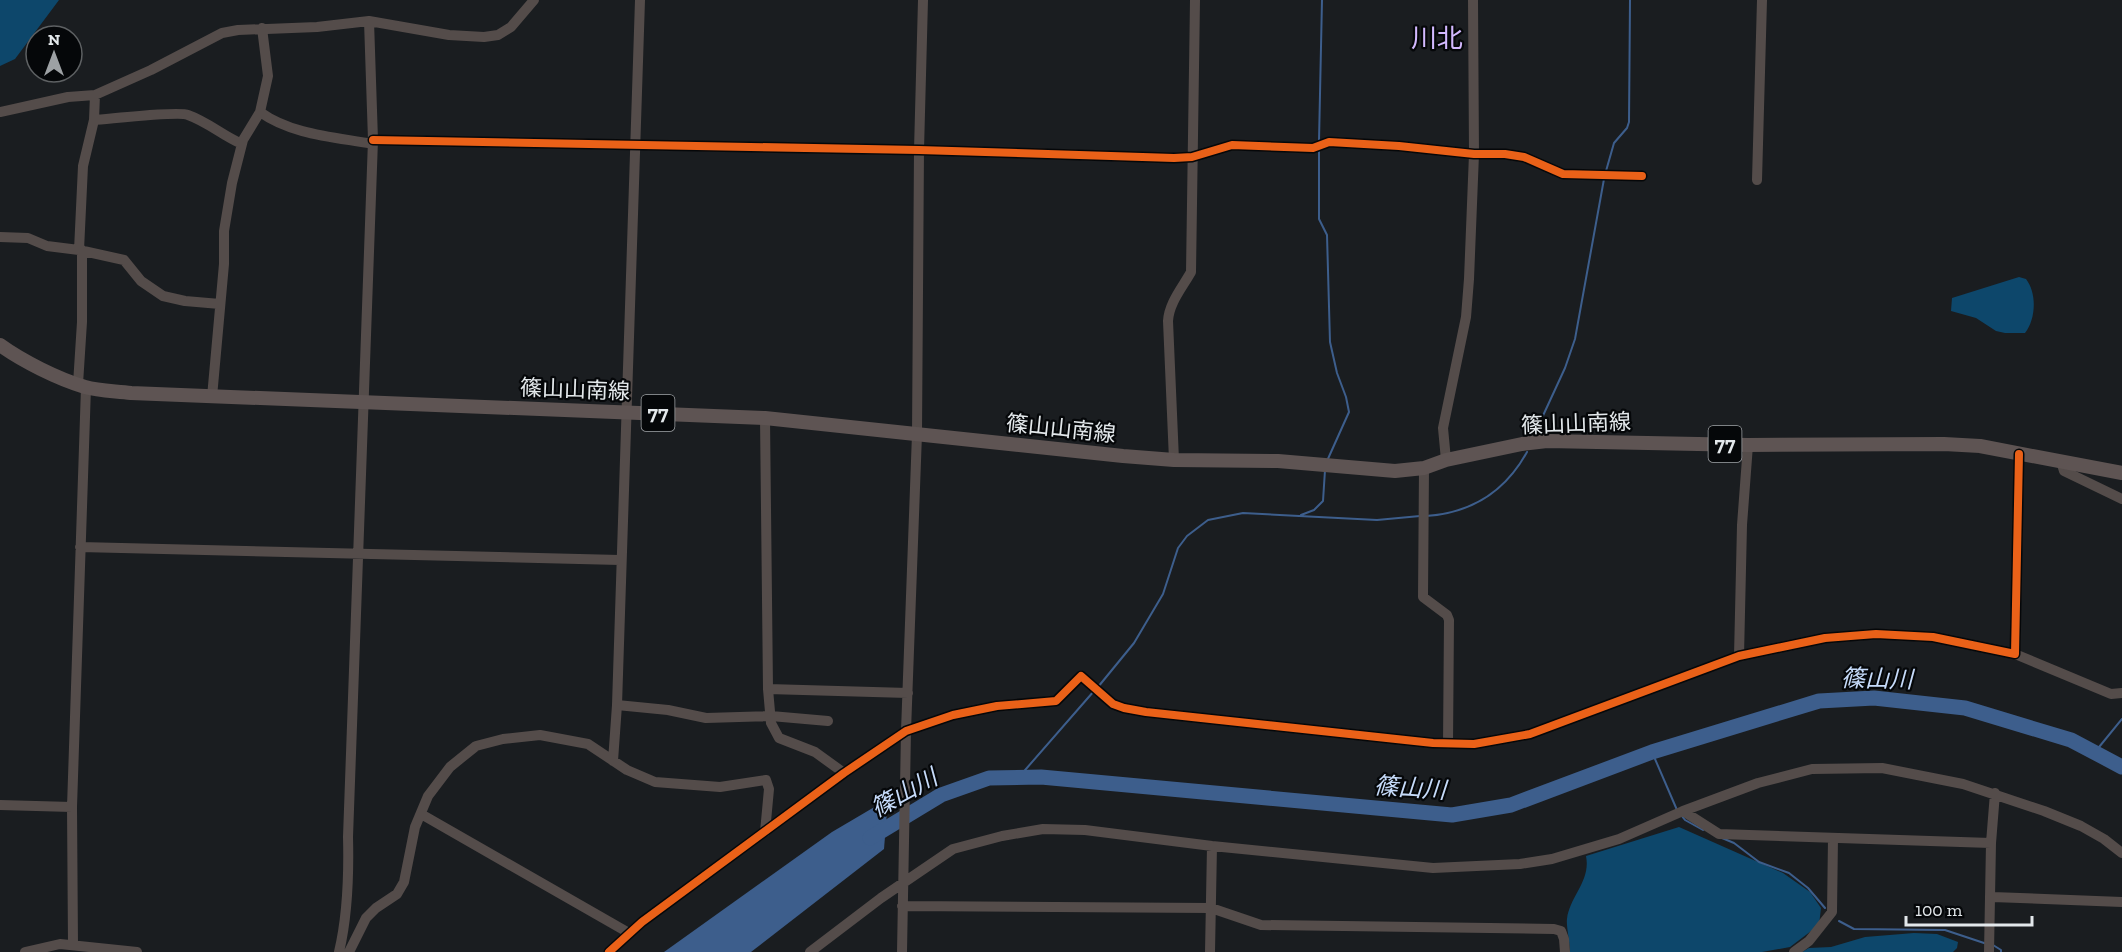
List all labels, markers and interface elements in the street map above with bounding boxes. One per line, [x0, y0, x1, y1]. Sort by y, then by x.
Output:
district label: 川北 [1411, 22, 1463, 54]
north arrow [24, 24, 84, 84]
text: N [48, 30, 60, 49]
street label: 篠山山南線 [520, 374, 630, 405]
road number: 77 [642, 395, 674, 431]
street label: 篠山山南線 [1521, 408, 1631, 439]
street label: 篠山山南線 [1005, 409, 1117, 448]
road number: 77 [1708, 426, 1742, 462]
water label: 篠山川 [1841, 663, 1916, 694]
water label: 篠山川 [865, 761, 945, 823]
water label: 篠山川 [1373, 771, 1450, 805]
scale bar [1906, 889, 2032, 927]
text: 100 m [1915, 899, 1963, 921]

